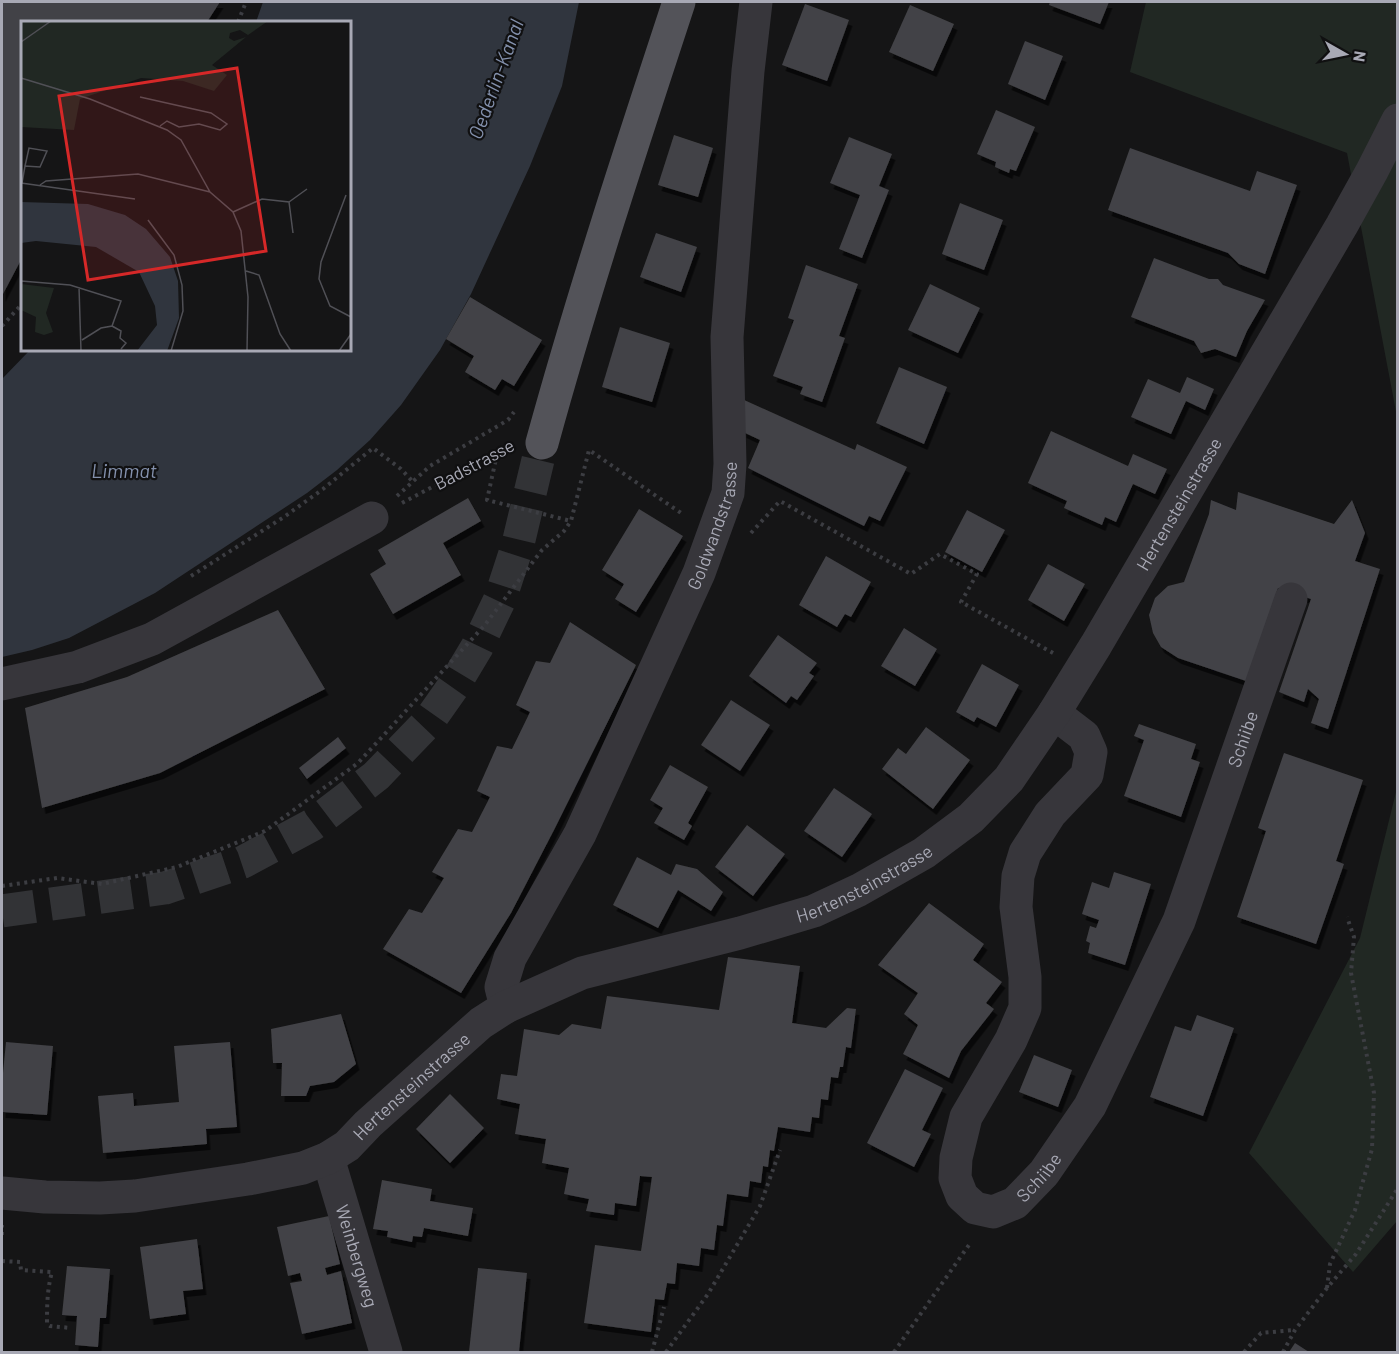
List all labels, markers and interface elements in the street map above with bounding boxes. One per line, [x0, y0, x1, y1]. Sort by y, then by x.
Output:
water label: Oederlin-Kanal [462, 15, 528, 142]
inset map [21, 21, 351, 351]
north arrow [1315, 24, 1375, 84]
text: N [1350, 50, 1371, 63]
street label: Hertensteinstrasse [1131, 433, 1226, 574]
street label: Badstrasse [430, 434, 518, 494]
water label: Limmat [91, 458, 157, 482]
street label: Goldwandstrasse [682, 461, 741, 593]
street label: Schiibe [1222, 708, 1262, 770]
street label: Hertensteinstrasse [793, 840, 937, 927]
street label: Hertensteinstrasse [348, 1027, 474, 1144]
street label: Schiibe [1011, 1148, 1066, 1206]
street label: Weinbergweg [331, 1202, 383, 1310]

